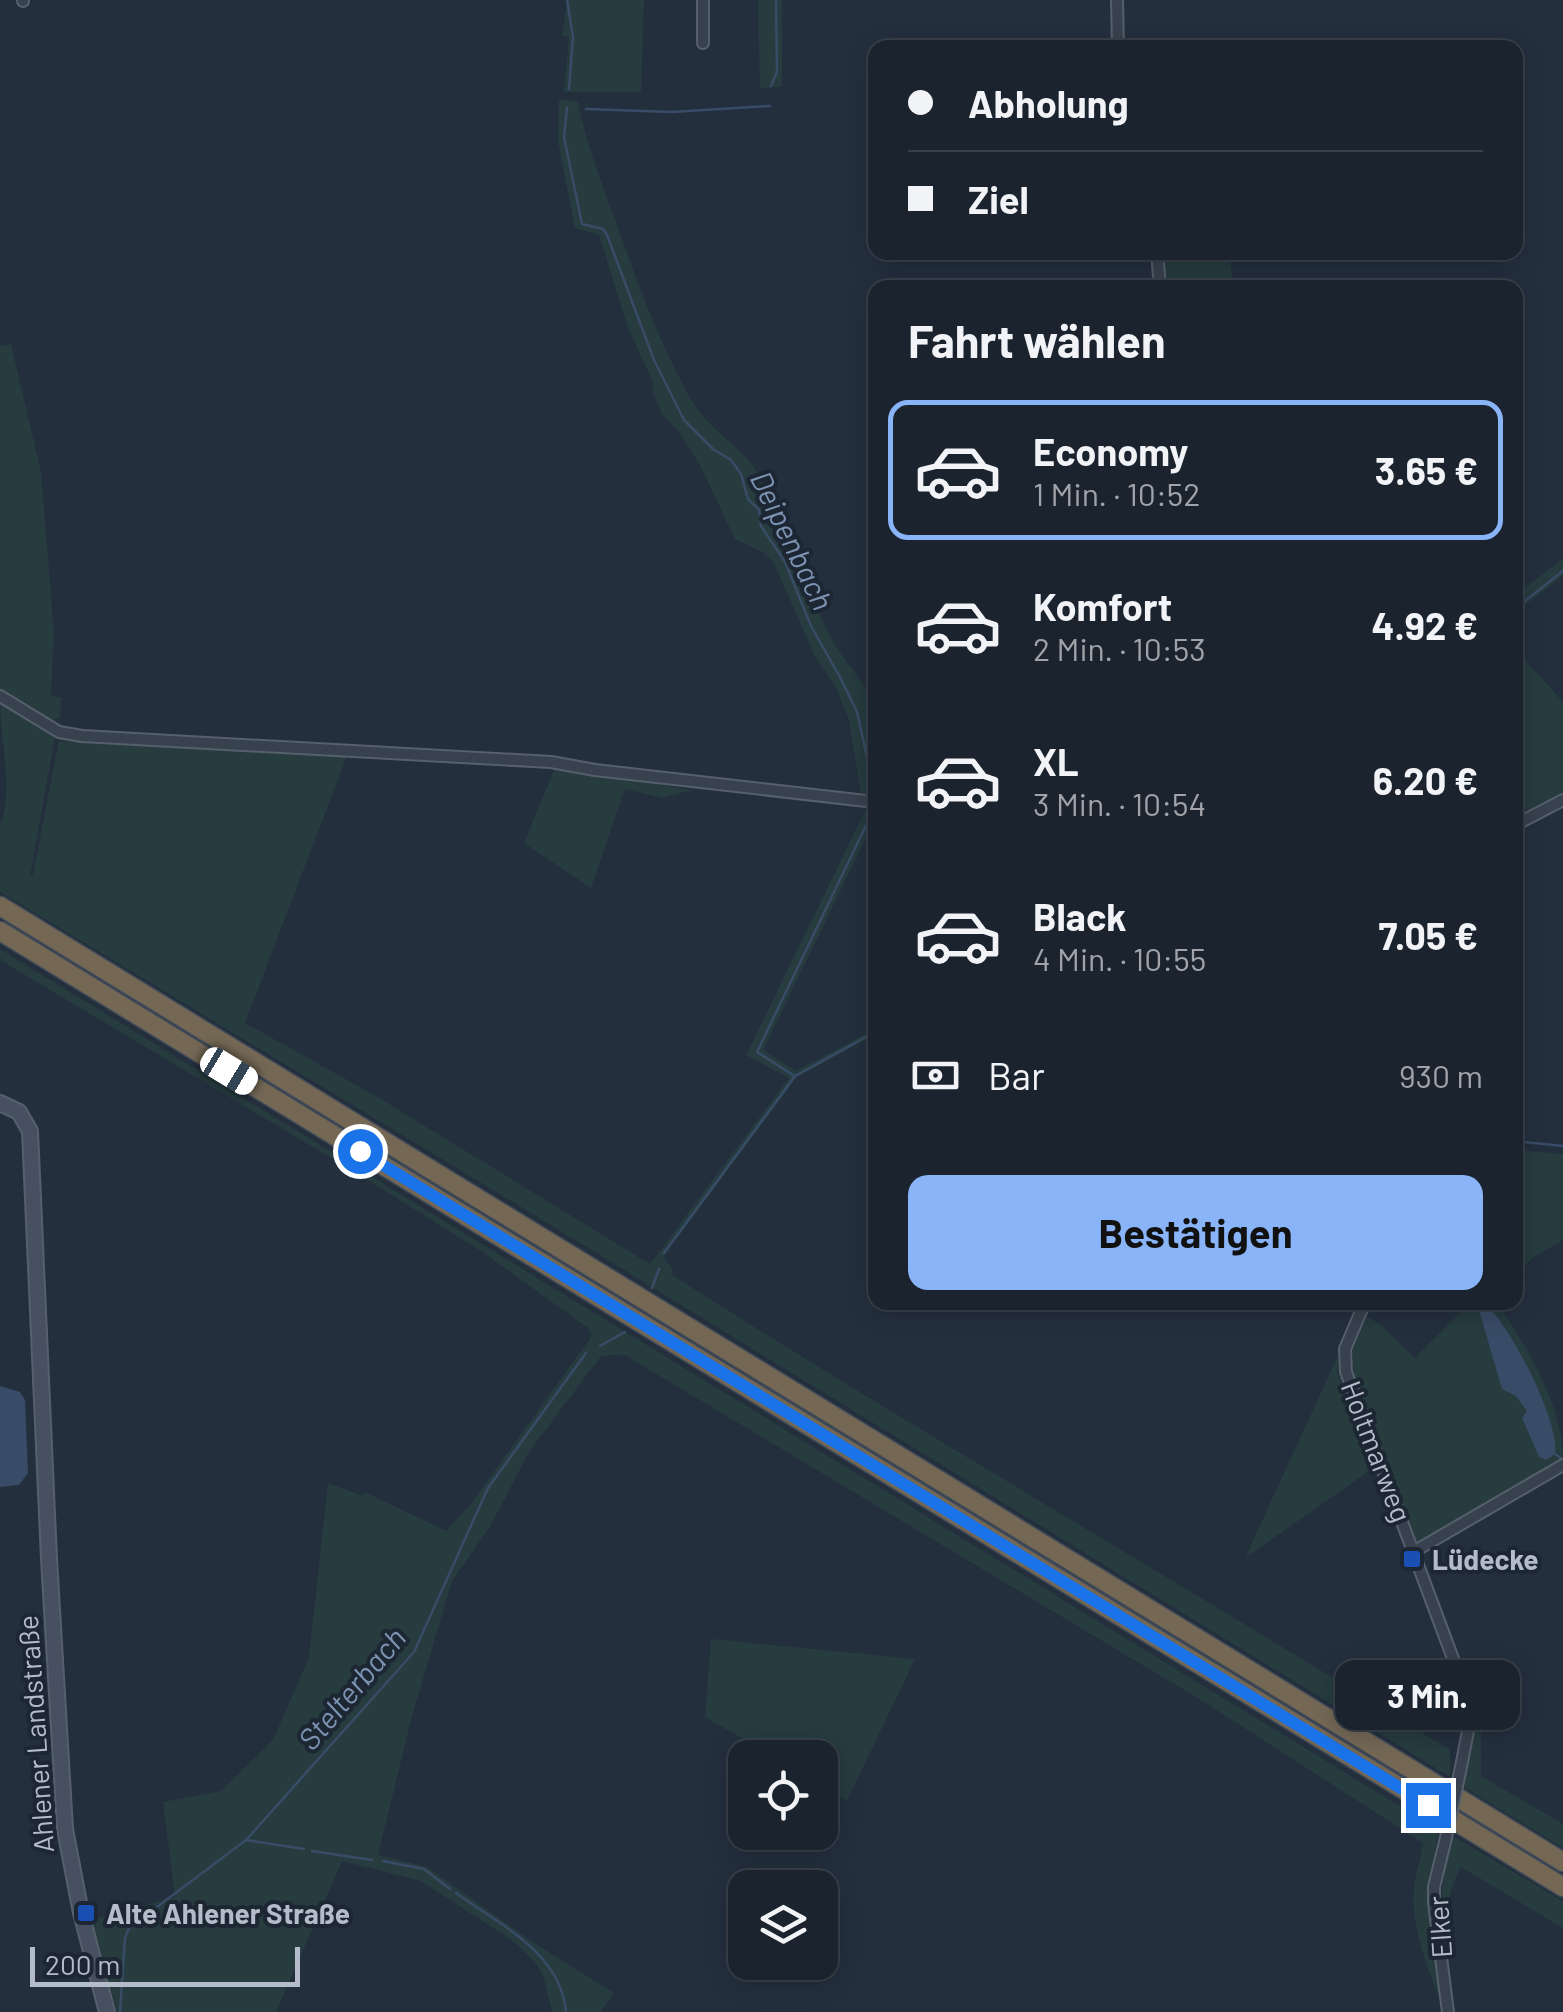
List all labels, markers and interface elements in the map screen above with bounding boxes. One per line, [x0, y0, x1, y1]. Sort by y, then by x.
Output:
text: Abholung [968, 80, 1129, 126]
text: Ziel [968, 176, 1029, 222]
text: Fahrt wählen [908, 313, 1166, 367]
icon: car [913, 425, 1003, 515]
text: Economy [1033, 428, 1188, 474]
text: 3.65 € [1375, 447, 1478, 493]
water label: Deipenbach [744, 464, 842, 616]
text: 1 Min. · 10:52 [1033, 474, 1200, 512]
icon: car [913, 580, 1003, 670]
text: Komfort [1033, 583, 1172, 629]
text: 4.92 € [1372, 602, 1478, 648]
text: 2 Min. · 10:53 [1033, 629, 1206, 667]
icon: car [913, 735, 1003, 825]
text: XL [1033, 738, 1079, 784]
text: 6.20 € [1373, 757, 1478, 803]
text: 3 Min. · 10:54 [1033, 784, 1206, 822]
icon: car [913, 890, 1003, 980]
text: Black [1033, 893, 1127, 939]
text: 7.05 € [1379, 912, 1478, 958]
text: 4 Min. · 10:55 [1033, 939, 1206, 977]
car [196, 1043, 262, 1099]
icon: cash [908, 1048, 963, 1103]
text: Bar [988, 1052, 1045, 1098]
text: 930 m [1399, 1056, 1483, 1094]
route start [338, 1129, 383, 1174]
button: Bestätigen [908, 1175, 1483, 1290]
street label: Holtmarweg [1335, 1376, 1419, 1526]
place label: Lüdecke [1432, 1542, 1538, 1576]
marker: Lüdecke [1401, 1548, 1423, 1570]
street label: Ahlener Landstraße [10, 1614, 60, 1854]
water label: Stelterbach [290, 1620, 412, 1756]
callout: 3 Min. [1336, 1660, 1520, 1730]
text: 3 Min. [1387, 1676, 1468, 1714]
map controls [728, 1740, 838, 1980]
button: locate [728, 1740, 838, 1850]
route end [1406, 1783, 1451, 1828]
button: layers [728, 1870, 838, 1980]
street label: Elker [1420, 1895, 1458, 1959]
place label: Alte Ahlener Straße [106, 1896, 350, 1930]
marker: Alte Ahlener Straße [75, 1902, 97, 1924]
scale bar [30, 1942, 300, 1986]
text: 200 m [45, 1947, 120, 1981]

